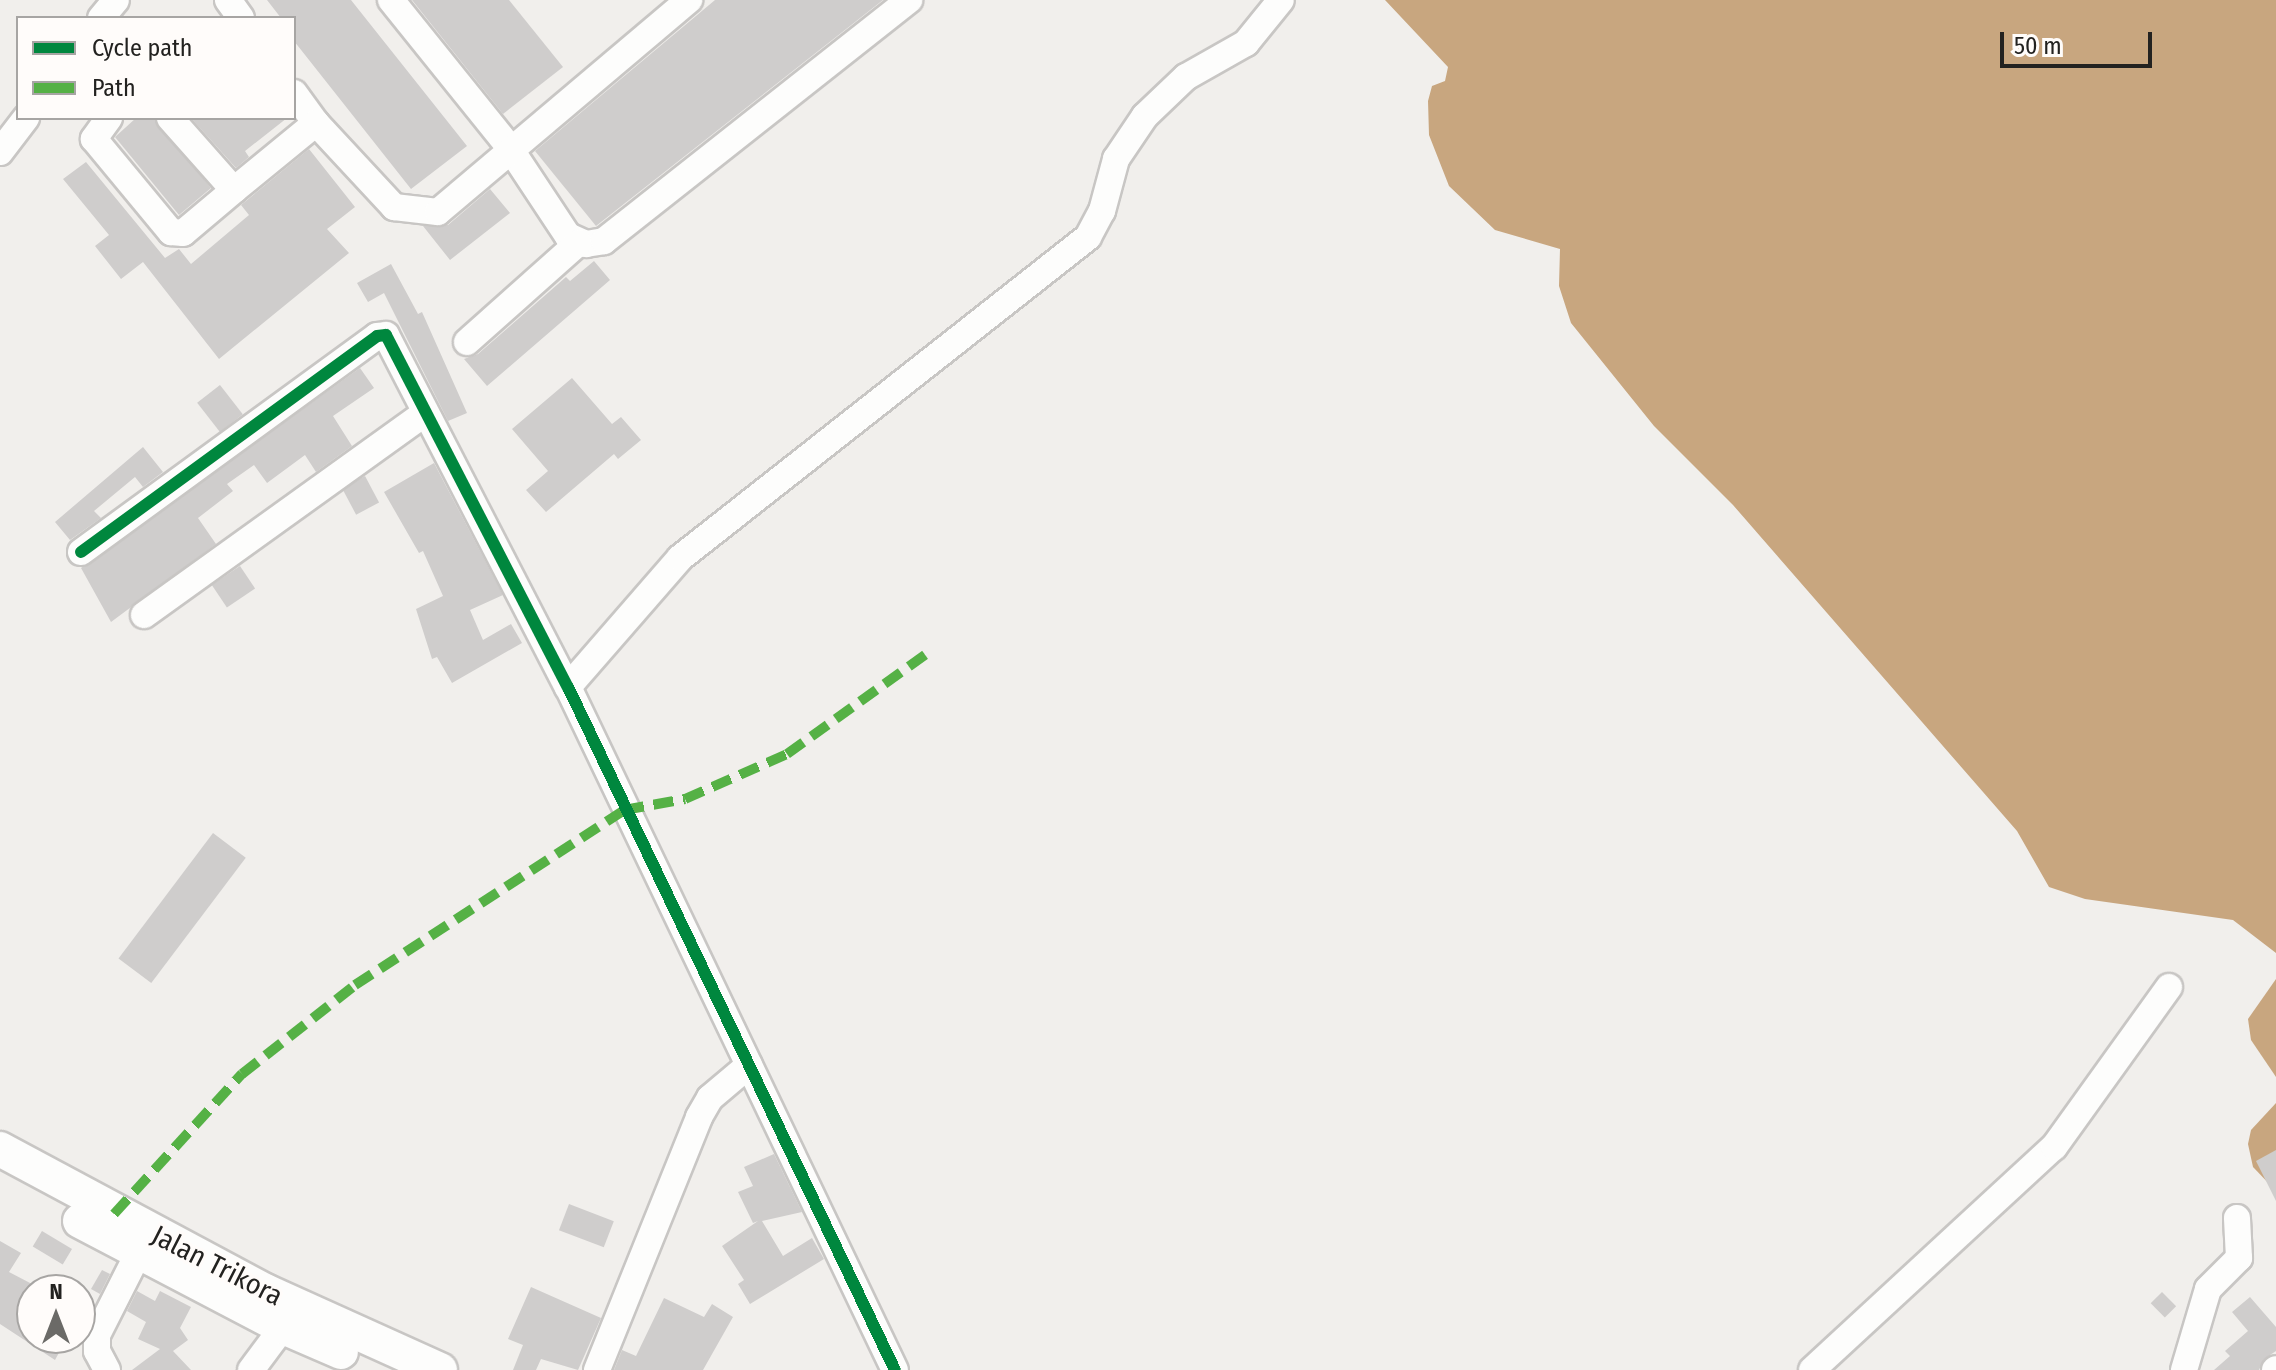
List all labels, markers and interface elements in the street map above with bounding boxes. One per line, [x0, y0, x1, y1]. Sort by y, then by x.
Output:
legend [16, 16, 296, 120]
scale bar [2004, 16, 2156, 66]
text: 50 m [2014, 32, 2062, 60]
text: Cycle path [92, 34, 192, 62]
text: Path [92, 74, 136, 102]
street label: Jalan Trikora [146, 1219, 288, 1313]
north arrow [16, 1274, 96, 1354]
text: N [49, 1278, 63, 1305]

